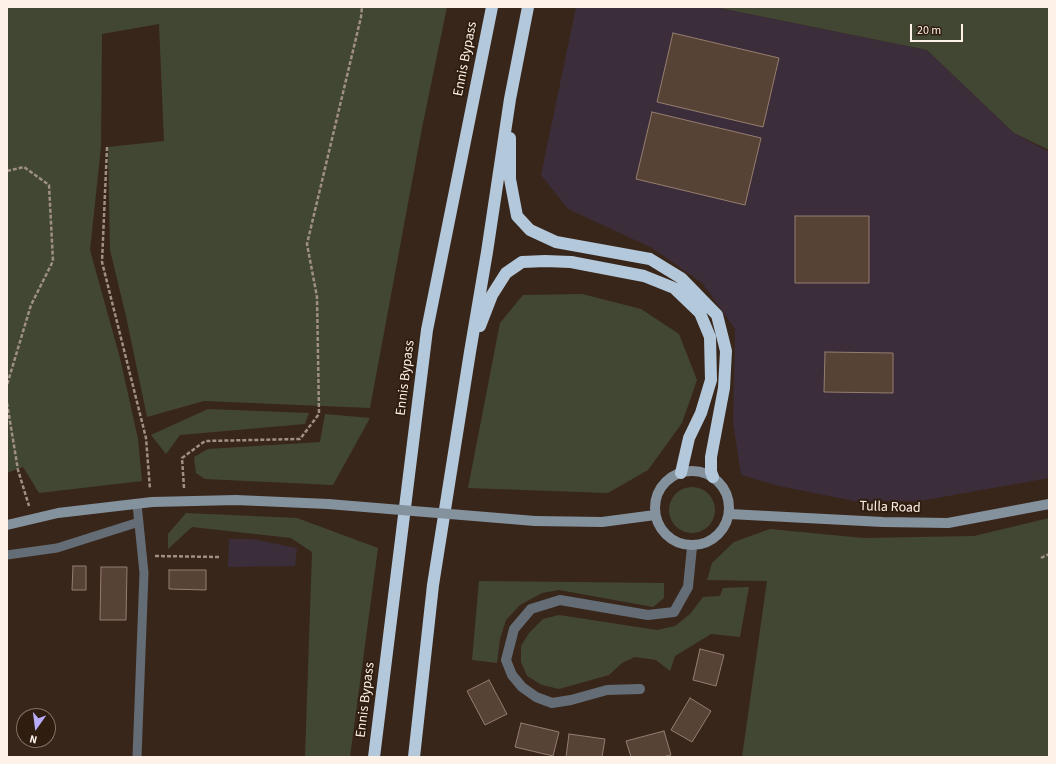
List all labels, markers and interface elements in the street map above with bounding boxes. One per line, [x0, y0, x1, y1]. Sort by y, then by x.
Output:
scale bar [912, 16, 965, 42]
street label: Ennis Bypass [451, 20, 481, 98]
text: 20 m [917, 22, 941, 39]
street label: Ennis Bypass [393, 339, 419, 417]
street label: Tulla Road [859, 499, 921, 517]
street label: Ennis Bypass [353, 661, 379, 739]
north arrow [16, 708, 56, 748]
text: N [28, 731, 39, 747]

